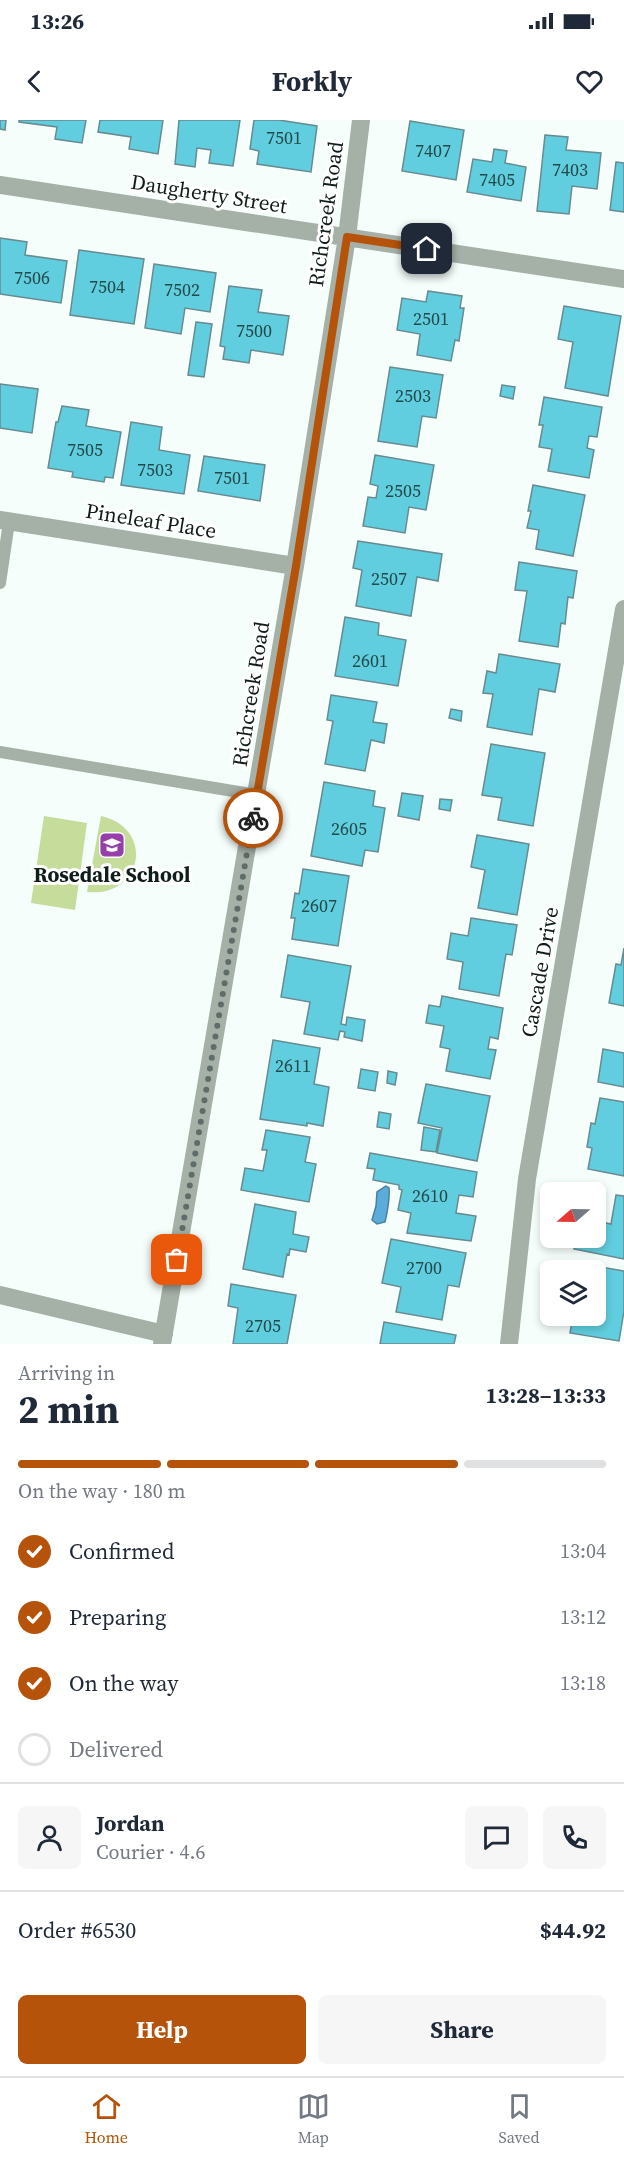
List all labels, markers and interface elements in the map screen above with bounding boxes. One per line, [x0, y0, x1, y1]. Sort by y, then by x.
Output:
text: 13:26 [30, 6, 84, 36]
text: Forkly [272, 63, 352, 100]
icon: back [18, 65, 51, 98]
icon: heart [573, 65, 606, 98]
house number: 7501 [266, 125, 302, 150]
house number: 7407 [415, 138, 451, 163]
street label: Richcreek Road [301, 139, 350, 289]
house number: 7403 [552, 157, 588, 182]
street label: Daugherty Street [129, 167, 289, 220]
house number: 7405 [479, 167, 515, 192]
pin [401, 223, 452, 274]
icon: home [410, 232, 443, 265]
house number: 7506 [14, 265, 50, 290]
house number: 7504 [89, 274, 125, 299]
house number: 7502 [164, 277, 200, 302]
house number: 2501 [413, 306, 449, 331]
house number: 7500 [236, 318, 272, 343]
house number: 2503 [395, 383, 431, 408]
house number: 7505 [67, 437, 103, 462]
house number: 7503 [137, 457, 173, 482]
house number: 7501 [214, 465, 250, 490]
house number: 2505 [385, 478, 421, 503]
street label: Pineleaf Place [84, 496, 218, 545]
house number: 2507 [371, 566, 407, 591]
street label: Richcreek Road [225, 619, 276, 769]
house number: 2601 [352, 648, 388, 673]
courier [223, 788, 283, 848]
icon: bike [237, 802, 270, 835]
house number: 2605 [331, 816, 367, 841]
school or university icon: Rosedale School [97, 830, 127, 860]
place label: Rosedale School [33, 860, 191, 889]
house number: 2607 [301, 893, 337, 918]
street label: Cascade Drive [514, 904, 565, 1039]
house number: 2611 [275, 1053, 311, 1078]
north arrow [540, 1182, 606, 1248]
map controls [540, 1182, 606, 1326]
house number: 2610 [412, 1183, 448, 1208]
pin [151, 1234, 202, 1285]
icon: bag [160, 1243, 193, 1276]
house number: 2700 [406, 1255, 442, 1280]
button: layers [540, 1260, 606, 1326]
house number: 2705 [245, 1313, 281, 1338]
text: Arriving in [18, 1359, 115, 1387]
text: 13:28–13:33 [486, 1380, 606, 1410]
text: 2 min [18, 1383, 119, 1436]
text: On the way · 180 m [18, 1477, 185, 1505]
icon: check [18, 1535, 51, 1568]
text: Confirmed [69, 1536, 174, 1566]
text: 13:04 [560, 1537, 606, 1565]
icon: check [18, 1601, 51, 1634]
text: Preparing [69, 1602, 166, 1632]
text: 13:12 [560, 1603, 606, 1631]
icon: check [18, 1667, 51, 1700]
text: On the way [69, 1668, 178, 1698]
text: 13:18 [560, 1669, 606, 1697]
text: Delivered [69, 1734, 163, 1764]
button: person [18, 1806, 81, 1869]
button: chat [465, 1806, 528, 1869]
button: phone [543, 1806, 606, 1869]
text: Jordan [96, 1808, 164, 1838]
text: Courier · 4.6 [96, 1838, 205, 1866]
text: Order #6530 [18, 1915, 136, 1945]
text: $44.92 [540, 1915, 606, 1945]
button: Help [18, 1995, 306, 2064]
button: Share [318, 1995, 606, 2064]
tab: Home [84, 2090, 128, 2148]
tab: Map [297, 2090, 330, 2148]
tab: Saved [499, 2090, 540, 2148]

